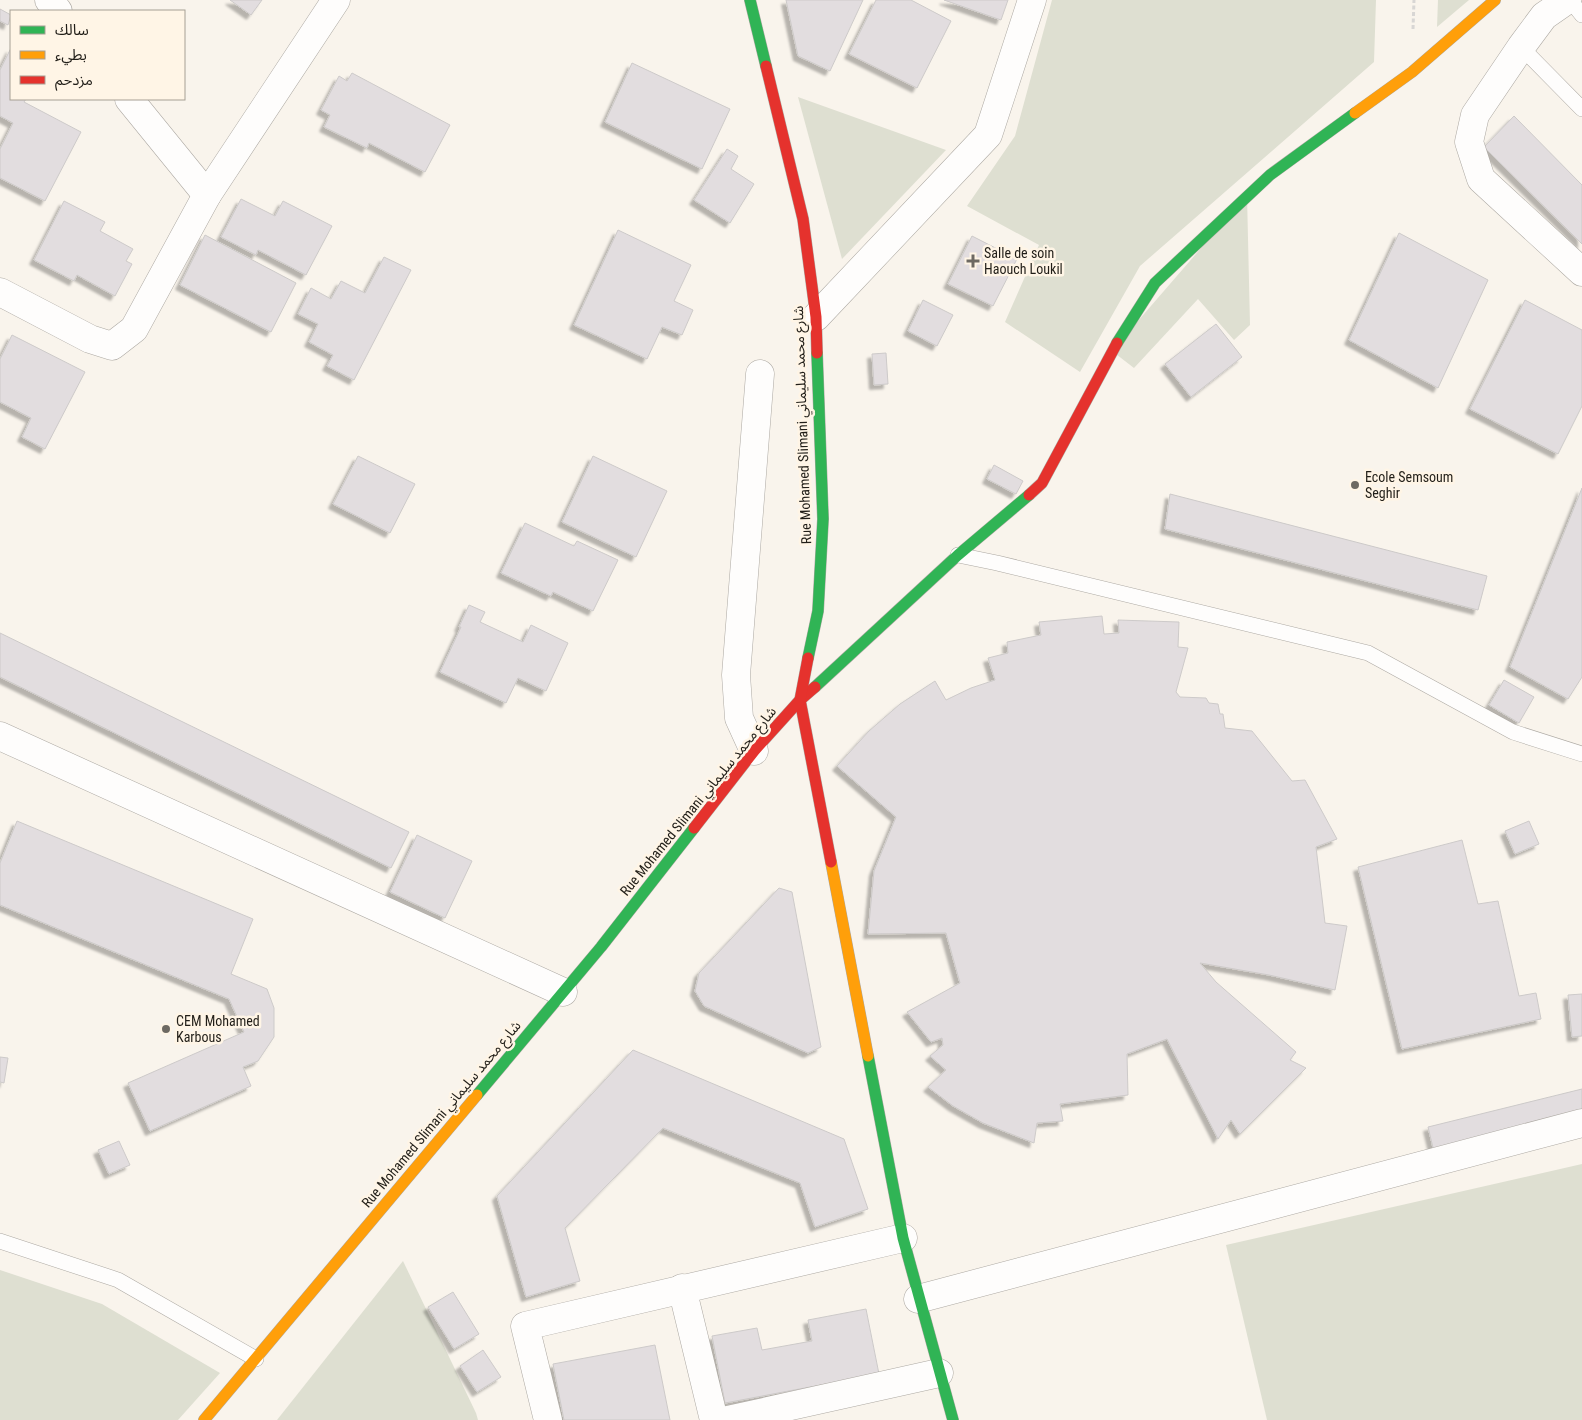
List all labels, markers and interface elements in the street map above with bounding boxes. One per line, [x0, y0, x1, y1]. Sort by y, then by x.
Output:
legend [10, 10, 185, 100]
text: سالك [55, 21, 89, 39]
text: بطيء [55, 46, 87, 66]
text: مزدحم [55, 71, 93, 91]
place label: Salle de soin Haouch Loukil [984, 245, 1063, 277]
marker: Salle de soin Haouch Loukil [966, 254, 980, 268]
street label: Rue Mohamed Slimani شارع محمد سليماني [790, 305, 817, 545]
place label: Ecole Semsoum Seghir [1365, 469, 1453, 501]
marker: Ecole Semsoum Seghir [1349, 479, 1361, 491]
street label: Rue Mohamed Slimani شارع محمد سليماني [617, 703, 782, 901]
place label: CEM Mohamed Karbous [176, 1013, 260, 1045]
street label: Rue Mohamed Slimani شارع محمد سليماني [358, 1017, 526, 1213]
marker: CEM Mohamed Karbous [160, 1023, 172, 1035]

